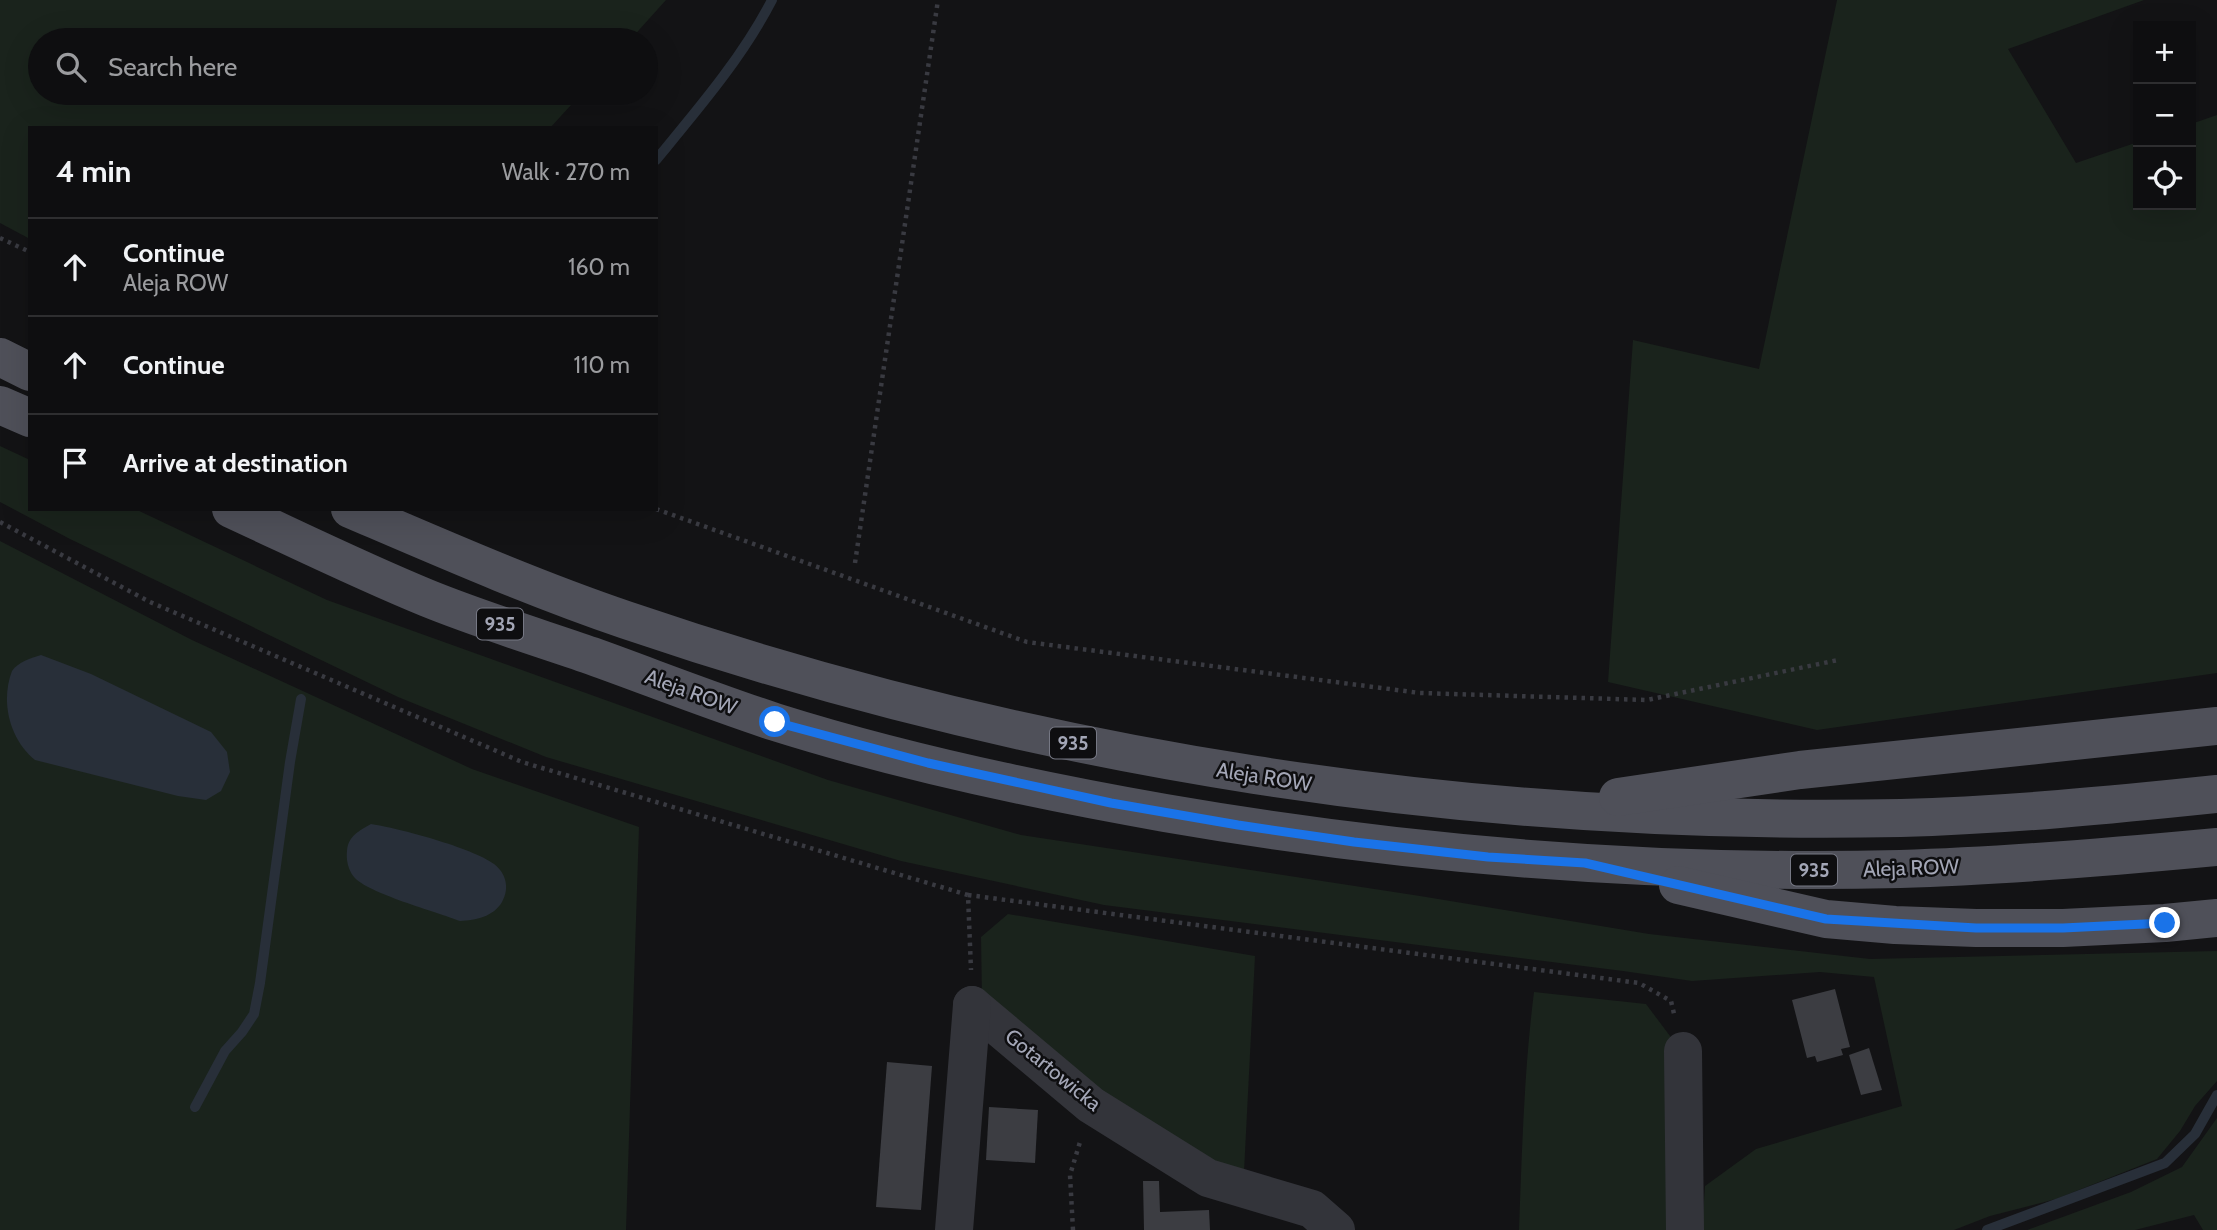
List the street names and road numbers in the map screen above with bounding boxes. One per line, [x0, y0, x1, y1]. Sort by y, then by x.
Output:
road number: 935 [477, 608, 523, 639]
street label: Aleja ROW [641, 663, 741, 721]
road number: 935 [1050, 728, 1096, 758]
street label: Aleja ROW [1214, 757, 1314, 797]
street label: Aleja ROW [1862, 853, 1960, 883]
road number: 935 [1791, 855, 1837, 886]
street label: Gotartowicka [1000, 1023, 1106, 1116]

